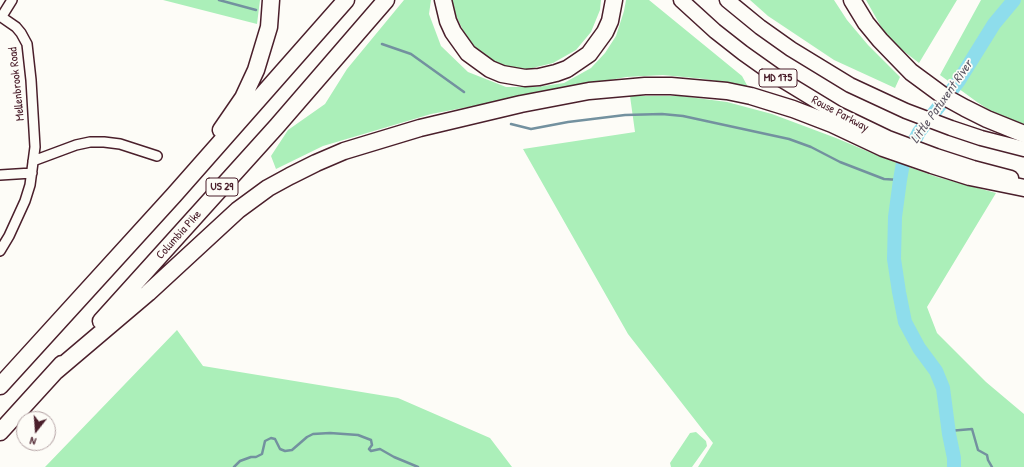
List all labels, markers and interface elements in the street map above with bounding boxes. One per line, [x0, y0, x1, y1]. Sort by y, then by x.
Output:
street label: Mellenbrook Road [6, 46, 28, 122]
water label: Little Patuxent River [908, 57, 976, 147]
road number: MD 175 [759, 69, 797, 87]
street label: Rouse Parkway [809, 93, 871, 135]
road number: US 29 [206, 178, 238, 196]
street label: Columbia Pike [153, 208, 205, 262]
north arrow [16, 411, 56, 451]
text: N [28, 434, 38, 449]

